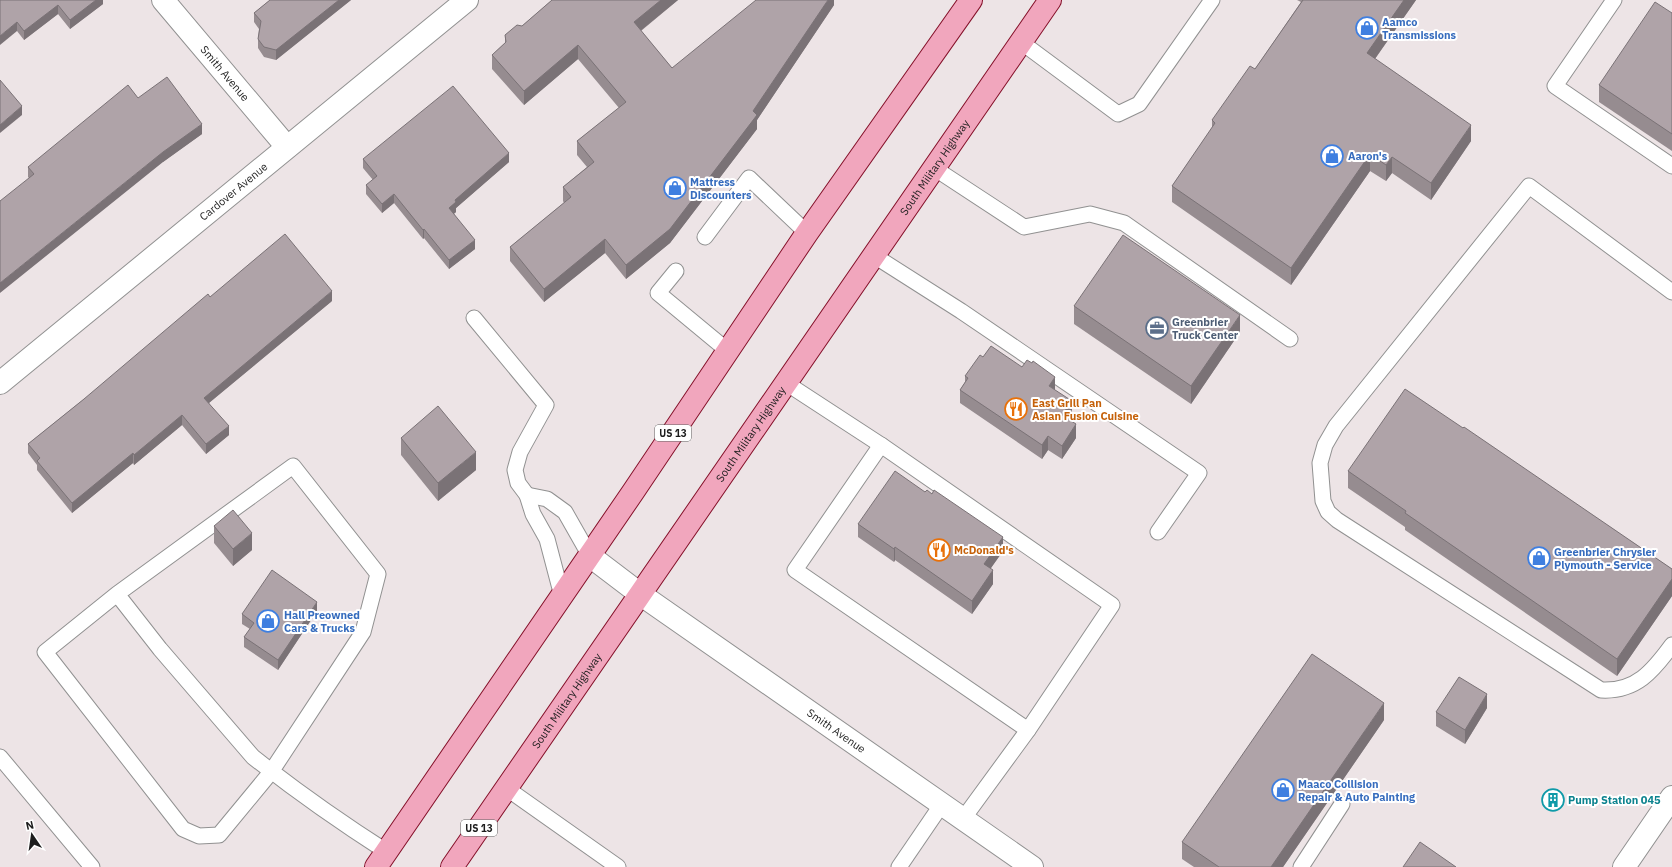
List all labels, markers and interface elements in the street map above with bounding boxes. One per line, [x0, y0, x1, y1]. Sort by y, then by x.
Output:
shop icon: Aamco Transmissions [1354, 15, 1380, 41]
place label: Aamco Transmissions [1382, 15, 1456, 42]
street label: Smith Avenue [198, 43, 252, 104]
street label: South Military Highway [897, 116, 973, 218]
shop icon: Aaron's [1319, 143, 1345, 169]
place label: Aaron's [1348, 149, 1388, 163]
street label: Cardover Avenue [197, 159, 270, 224]
shop icon: Mattress Discounters [662, 175, 688, 201]
place label: Mattress Discounters [690, 175, 752, 202]
office icon: Greenbrier Truck Center [1144, 315, 1170, 341]
place label: Greenbrier Truck Center [1172, 315, 1239, 342]
street label: South Military Highway [713, 383, 789, 485]
restaurant icon: East Grill Pan Asian Fusion Cuisine [1003, 396, 1029, 422]
place label: East Grill Pan Asian Fusion Cuisine [1032, 396, 1139, 423]
road number: US 13 [655, 425, 691, 441]
restaurant icon: McDonald's [926, 537, 952, 563]
place label: McDonald's [954, 543, 1014, 557]
shop icon: Greenbrier Chrysler Plymouth - Service [1526, 545, 1552, 571]
place label: Greenbrier Chrysler Plymouth - Service [1554, 545, 1657, 572]
shop icon: Hall Preowned Cars & Trucks [255, 608, 281, 634]
place label: Hall Preowned Cars & Trucks [284, 608, 360, 635]
street label: South Military Highway [529, 650, 605, 751]
street label: Smith Avenue [804, 705, 868, 756]
shop icon: Maaco Collision Repair & Auto Painting [1270, 777, 1296, 803]
place label: Maaco Collision Repair & Auto Painting [1298, 777, 1416, 804]
building icon: Pump Station 045 [1540, 787, 1566, 813]
place label: Pump Station 045 [1568, 793, 1661, 807]
north arrow [12, 815, 52, 855]
text: N [24, 818, 35, 833]
road number: US 13 [461, 820, 497, 836]

